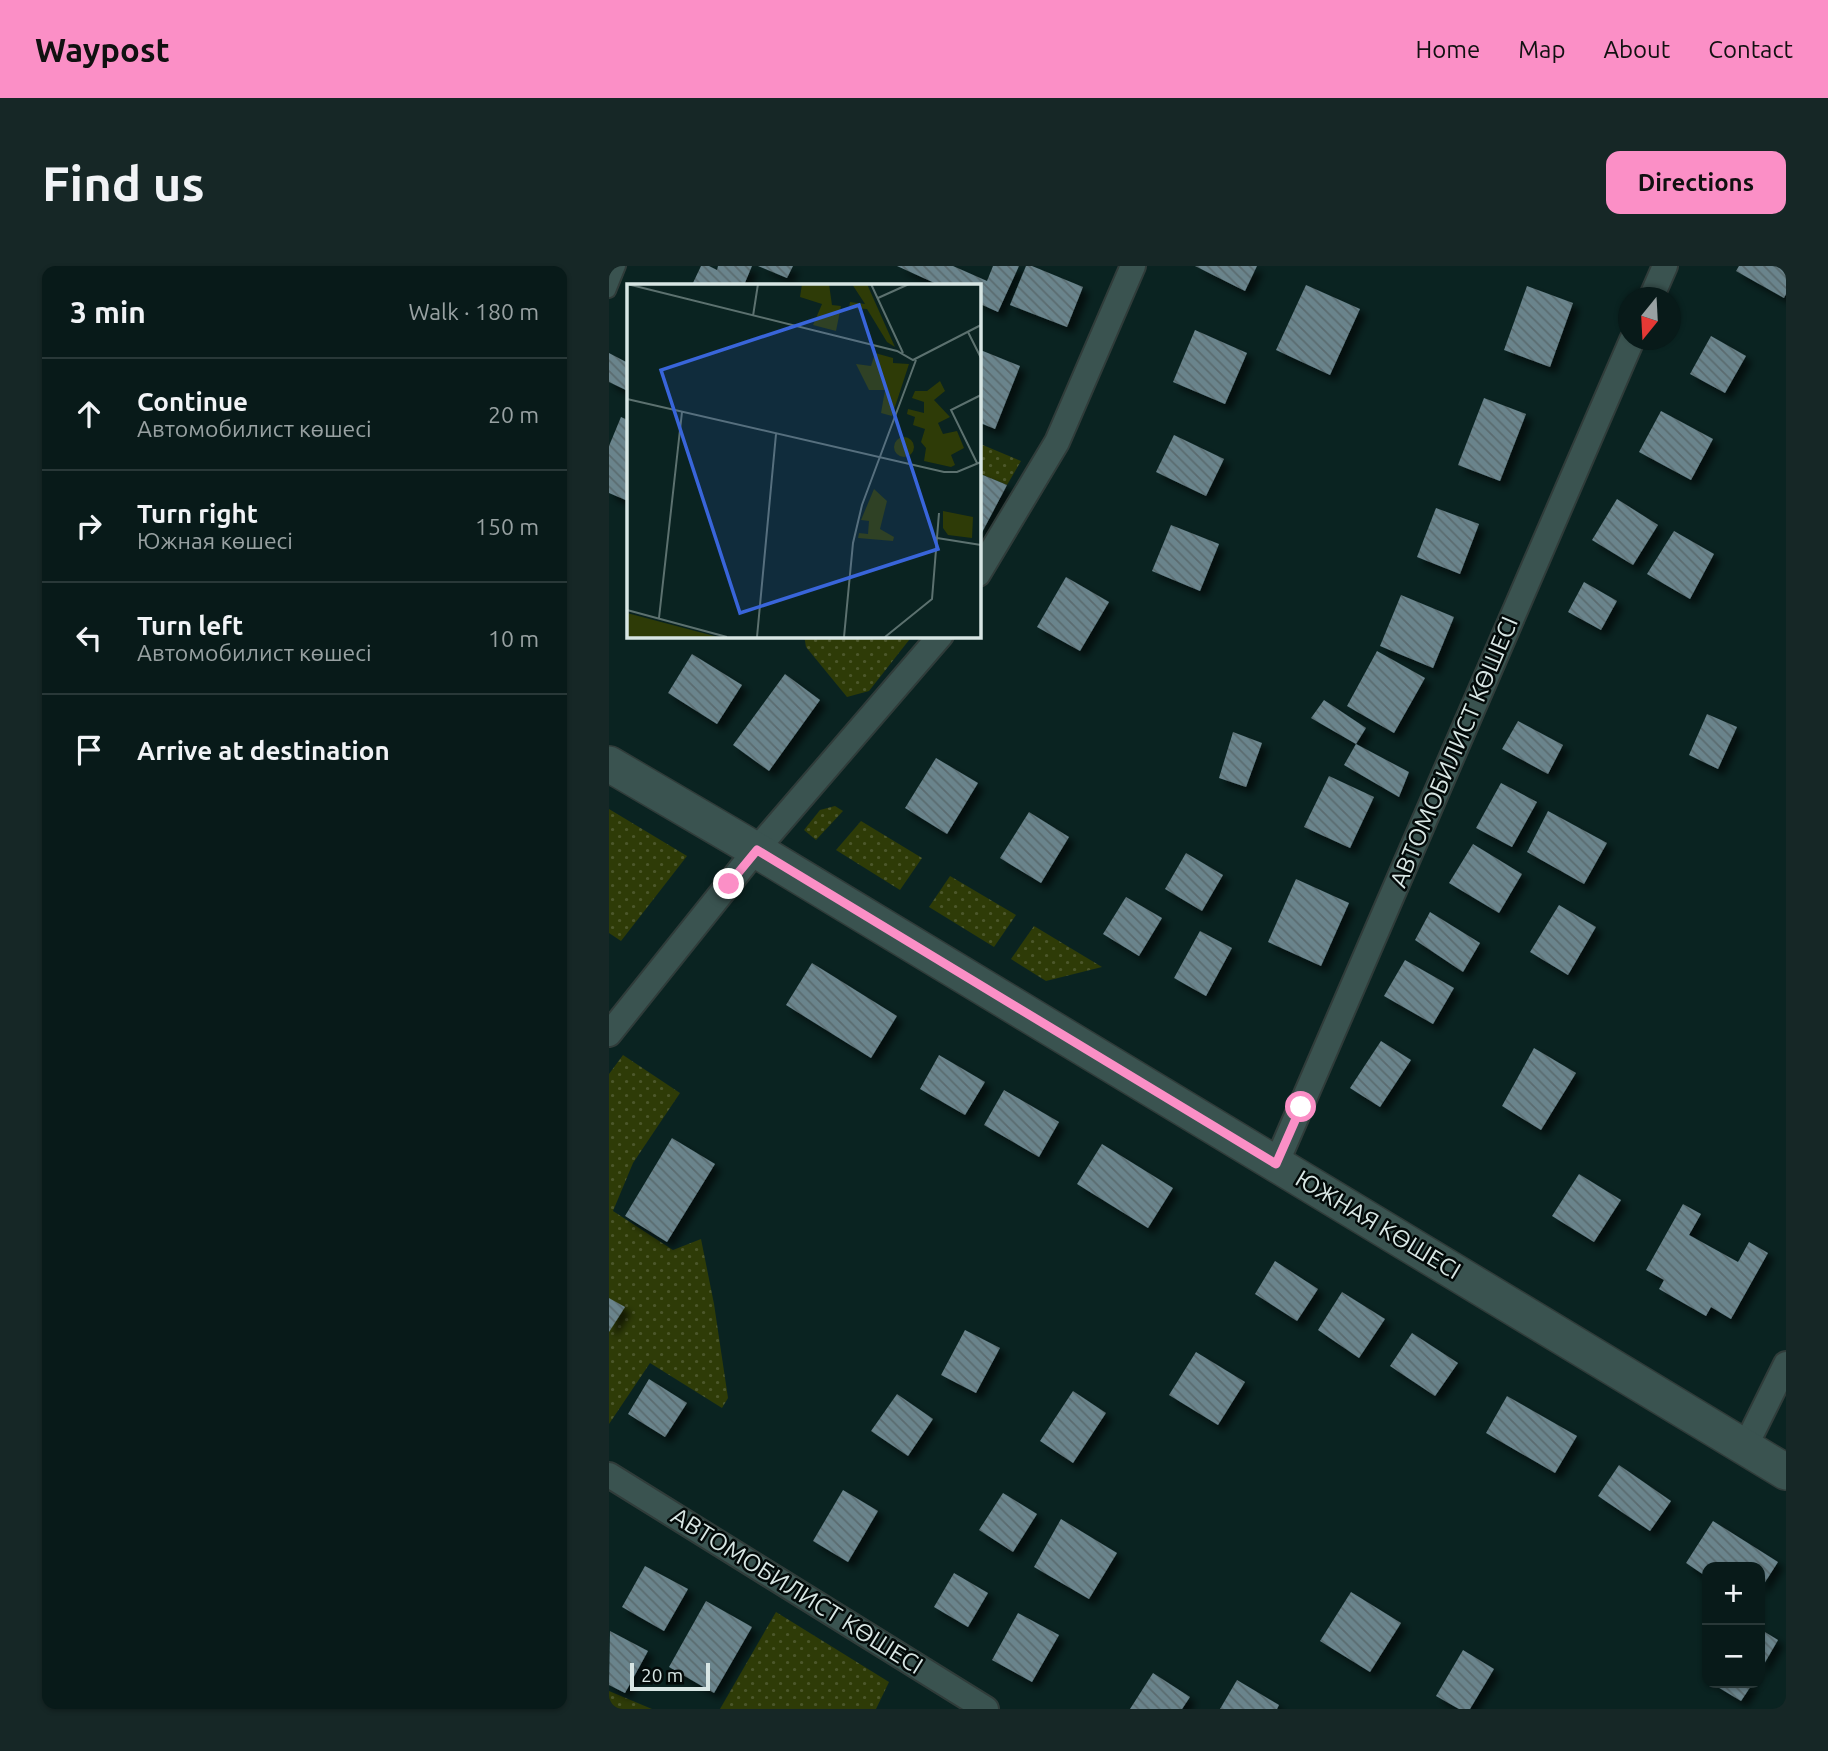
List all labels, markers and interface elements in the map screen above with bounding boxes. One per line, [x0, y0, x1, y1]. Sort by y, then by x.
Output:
text: Waypost [35, 31, 170, 68]
text: Home [1415, 36, 1480, 63]
text: Map [1518, 36, 1565, 63]
text: About [1603, 36, 1670, 63]
text: Contact [1708, 36, 1793, 63]
button: Directions [1606, 151, 1786, 214]
text: Find us [42, 155, 205, 210]
inset map [627, 284, 980, 637]
north arrow [1618, 287, 1681, 350]
text: 3 min [70, 295, 146, 329]
text: Walk · 180 m [408, 299, 539, 324]
text: Continue [137, 387, 248, 416]
icon: ahead [70, 395, 108, 433]
text: 20 m [488, 402, 539, 427]
text: Автомобилист көшесі [137, 416, 372, 441]
text: Turn right [137, 499, 258, 528]
icon: right [70, 507, 108, 545]
text: 150 m [475, 514, 539, 539]
text: Южная көшесі [137, 528, 293, 553]
text: Turn left [137, 611, 243, 640]
street label: АВТОМОБИЛИСТ КӨШЕСІ [1384, 612, 1523, 891]
icon: left [70, 619, 108, 657]
text: 10 m [488, 626, 539, 651]
text: Автомобилист көшесі [137, 640, 372, 665]
icon: arrive [70, 731, 108, 769]
text: Arrive at destination [137, 736, 390, 765]
route end [713, 868, 744, 899]
route start [1285, 1091, 1316, 1122]
street label: ЮЖНАЯ КӨШЕСІ [1291, 1165, 1466, 1284]
street label: АВТОМОБИЛИСТ КӨШЕСІ [667, 1502, 928, 1679]
map controls [1702, 1562, 1765, 1688]
button: + [1702, 1562, 1765, 1625]
button: − [1702, 1625, 1765, 1688]
scale bar [630, 1660, 711, 1692]
text: 20 m [641, 1664, 683, 1686]

